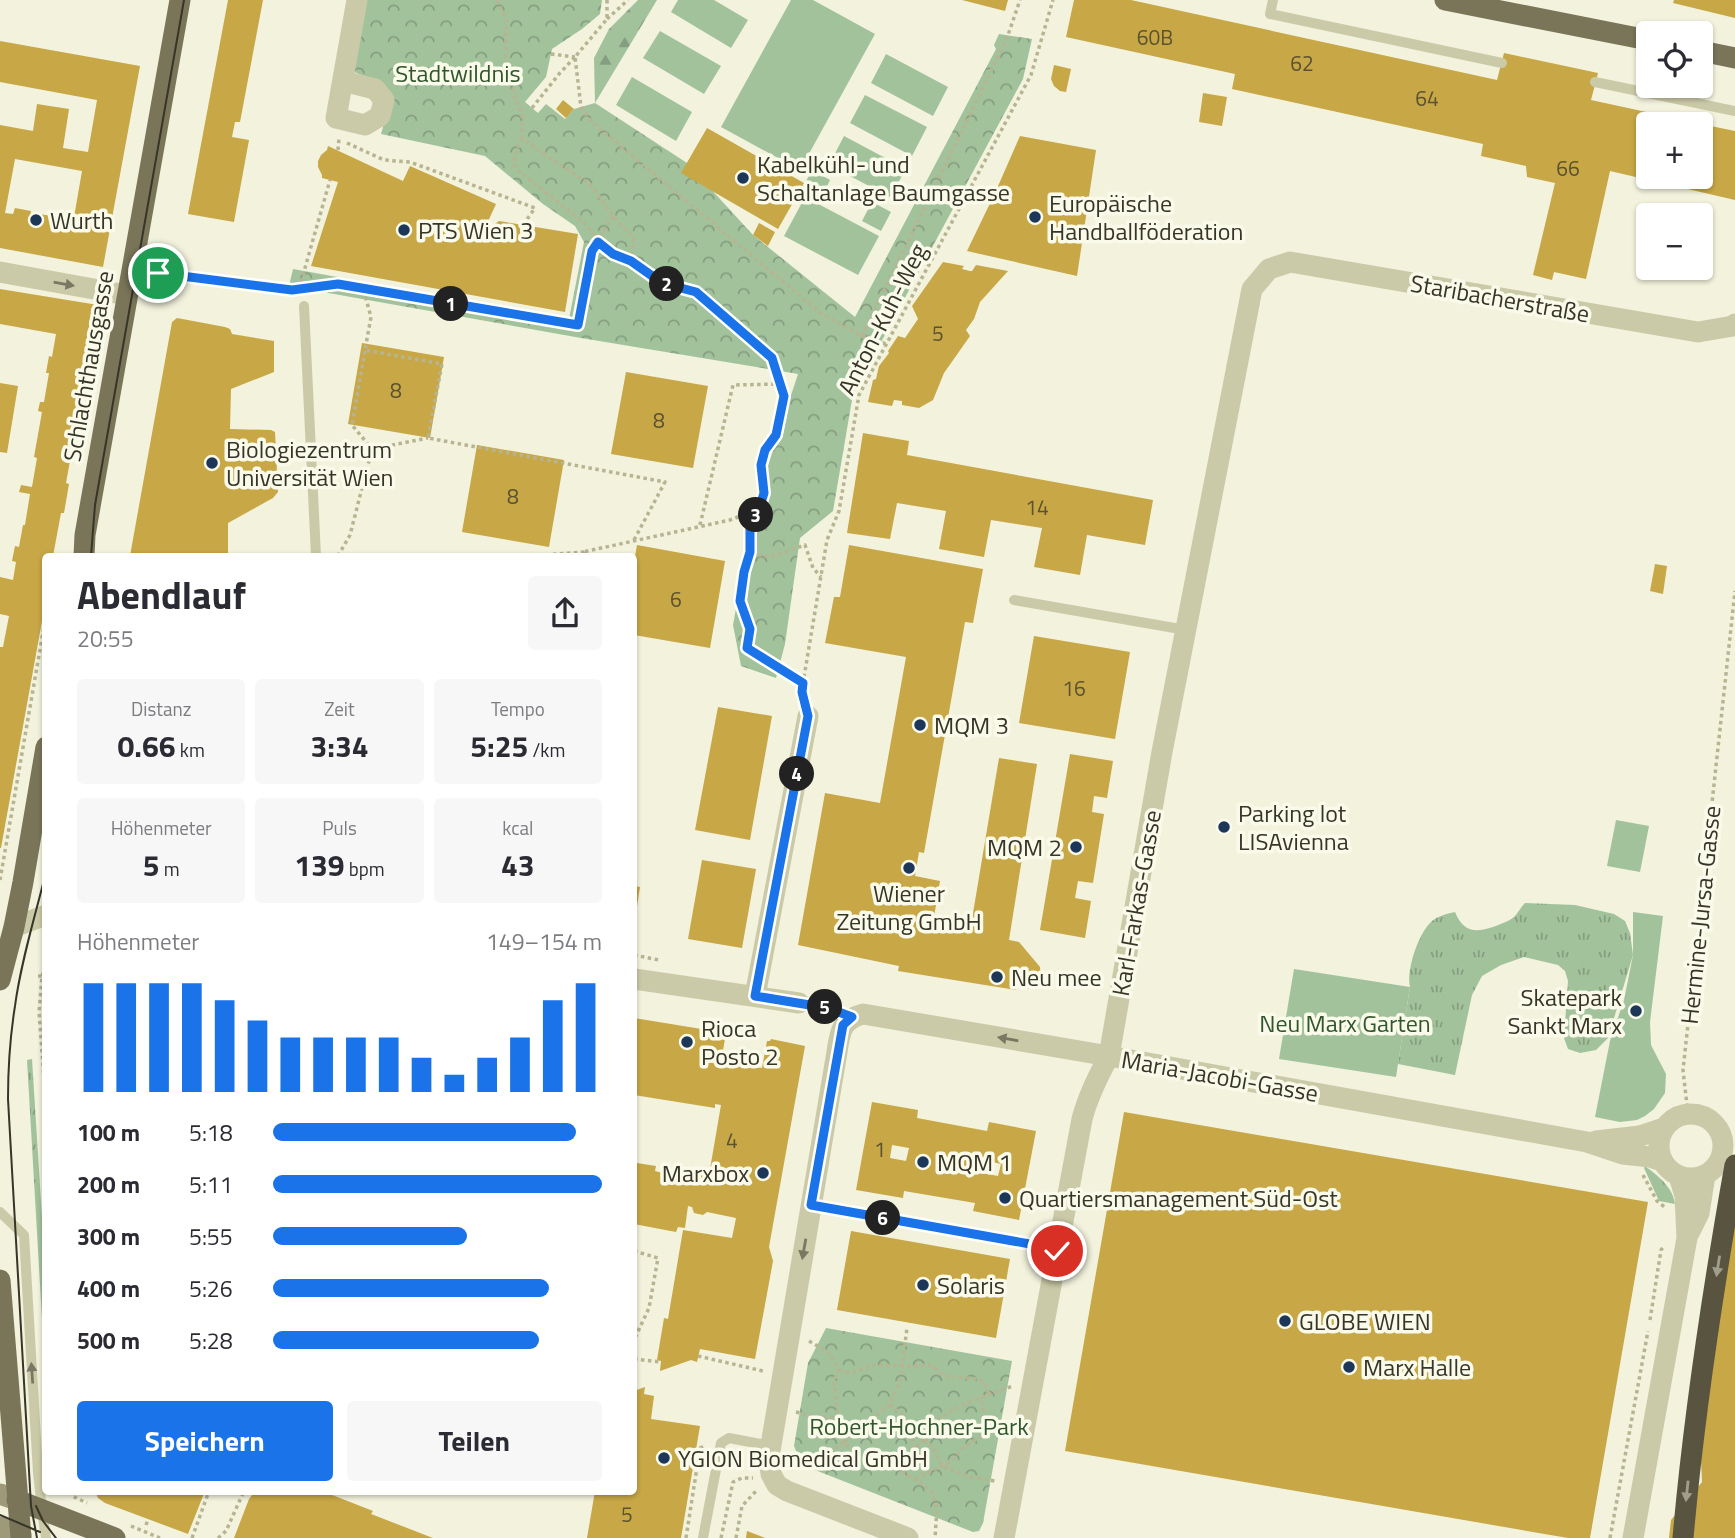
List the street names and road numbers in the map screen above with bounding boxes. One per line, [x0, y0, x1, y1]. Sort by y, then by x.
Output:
street label: Anton-Kuh-Weg [828, 237, 936, 401]
street label: Staribacherstraße [1408, 265, 1592, 331]
street label: Schlachthausgasse [54, 268, 122, 464]
street label: Hermine-Jursa-Gasse [1671, 804, 1729, 1026]
street label: Karl-Farkas-Gasse [1102, 807, 1170, 999]
street label: Maria-Jacobi-Gasse [1119, 1041, 1321, 1111]

